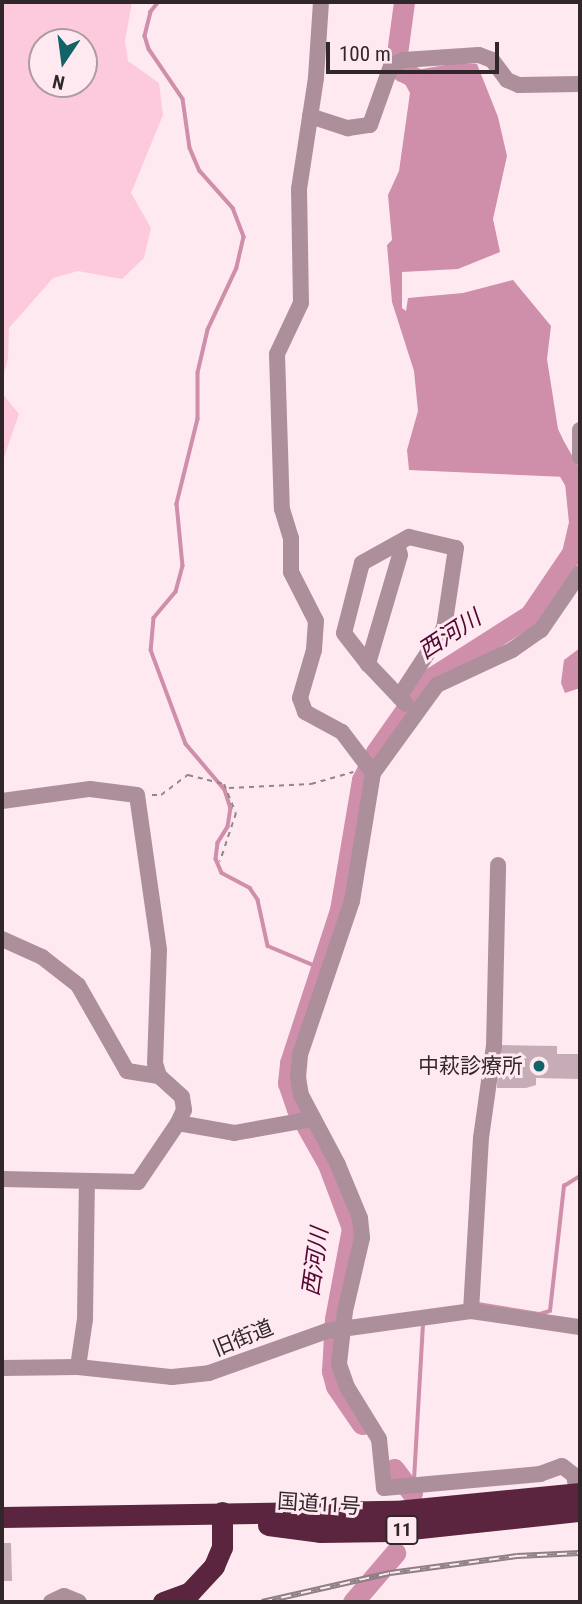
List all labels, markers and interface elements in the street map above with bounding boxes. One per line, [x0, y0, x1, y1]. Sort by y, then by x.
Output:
north arrow [28, 28, 98, 98]
scale bar [330, 28, 503, 72]
text: 100 m [339, 42, 391, 66]
text: N [50, 69, 67, 95]
water label: 西河川 [414, 605, 486, 665]
place label: 中萩診療所 [418, 1053, 523, 1079]
marker: 中萩診療所 [529, 1056, 549, 1076]
water label: 西河川 [298, 1226, 334, 1298]
street label: 旧街道 [209, 1315, 277, 1361]
street label: 国道11号 [276, 1489, 362, 1519]
road number: 11 [384, 1514, 420, 1546]

